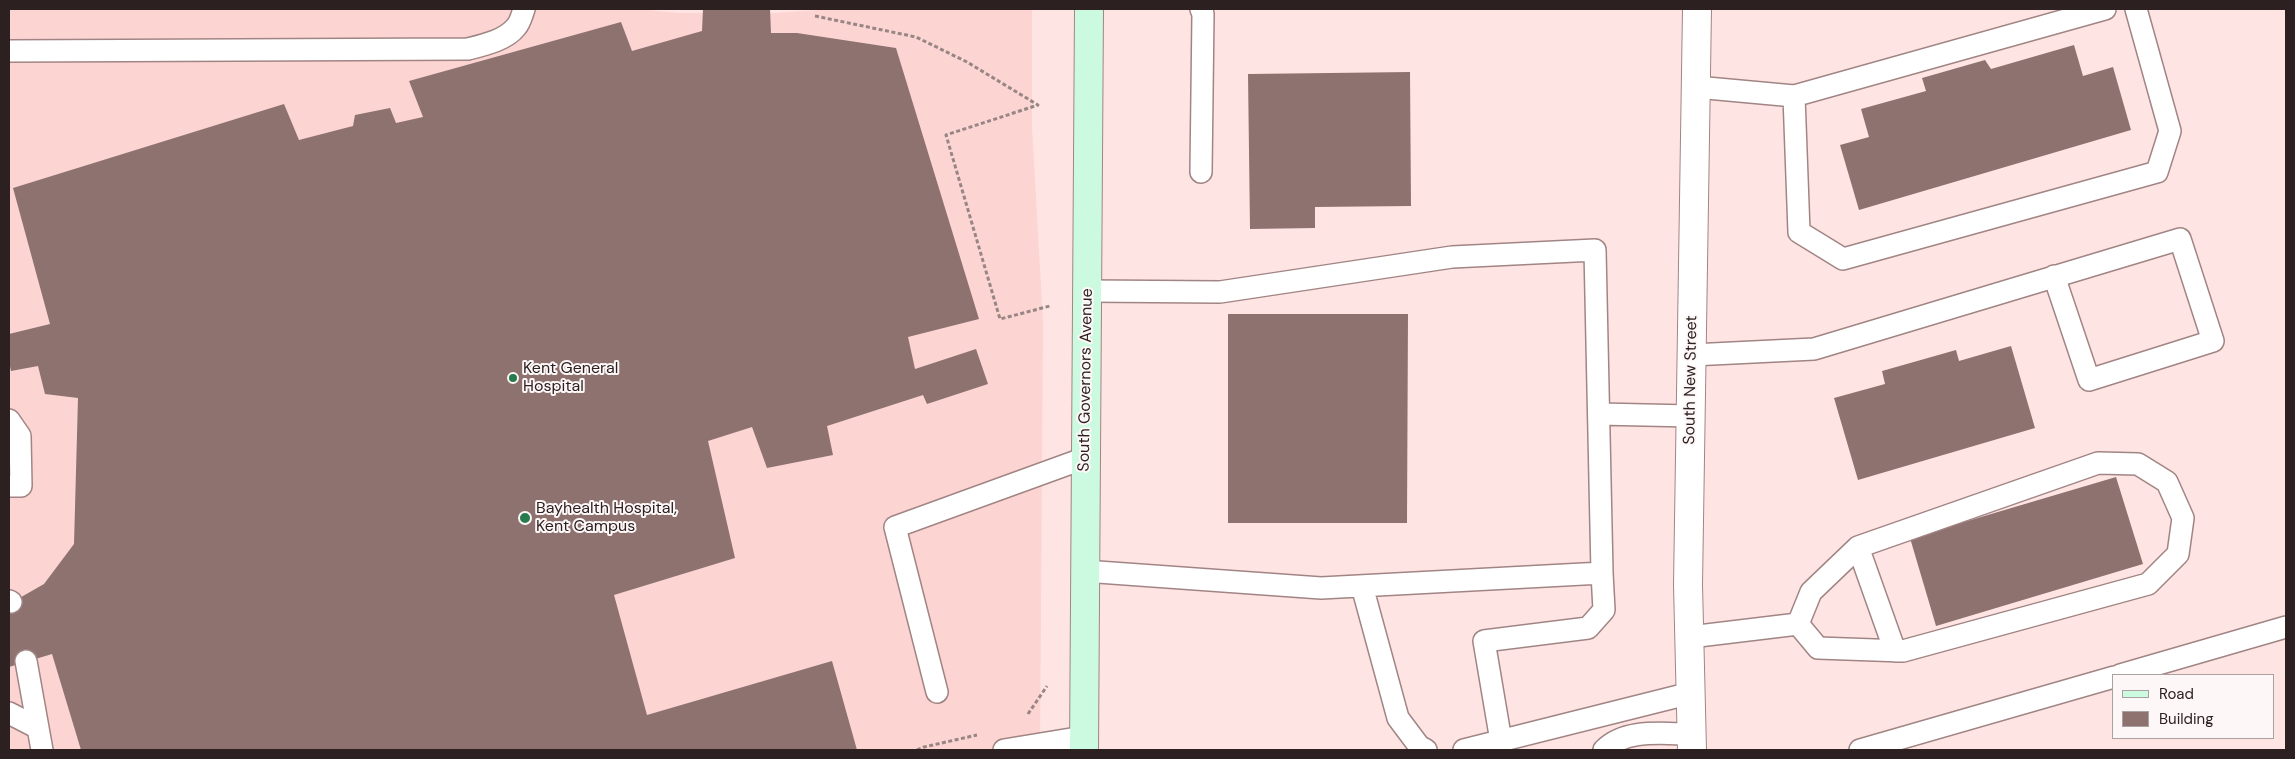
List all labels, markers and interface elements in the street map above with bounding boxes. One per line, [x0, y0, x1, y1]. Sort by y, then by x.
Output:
street label: South Governors Avenue [1075, 288, 1097, 472]
street label: South New Street [1680, 315, 1702, 445]
place label: Kent General Hospital [523, 359, 618, 397]
marker: Kent General Hospital [507, 372, 519, 384]
place label: Bayhealth Hospital, Kent Campus [536, 499, 677, 537]
marker: Bayhealth Hospital, Kent Campus [518, 511, 532, 525]
legend [2112, 674, 2275, 739]
text: Road [2159, 684, 2194, 704]
text: Building [2159, 709, 2214, 729]

